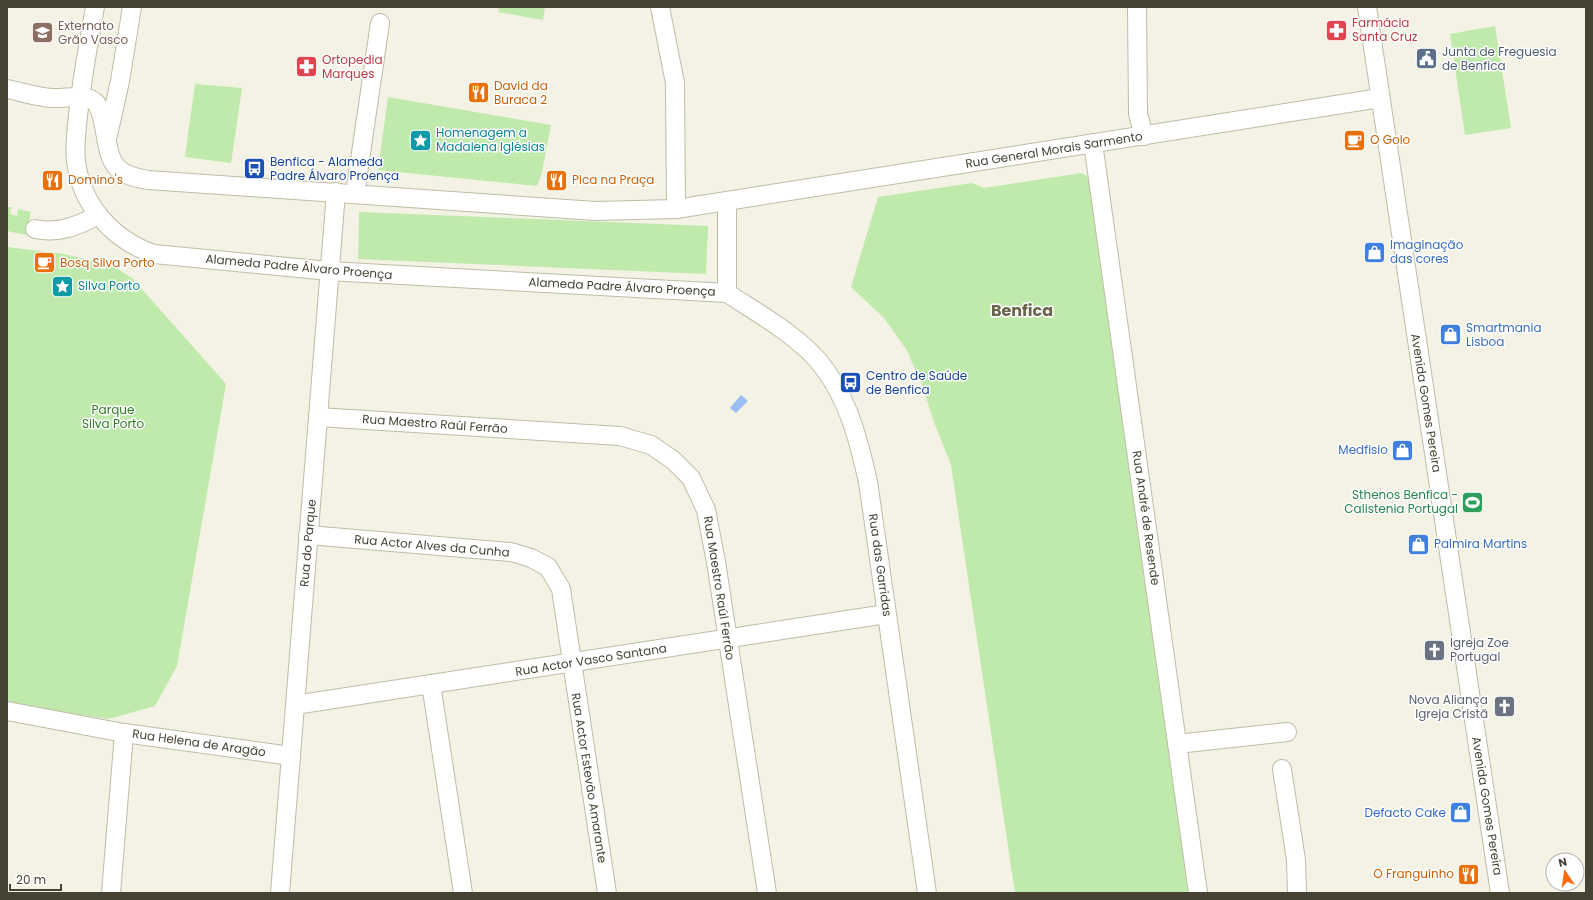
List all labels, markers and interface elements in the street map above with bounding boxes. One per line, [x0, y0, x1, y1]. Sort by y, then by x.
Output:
place label: Farmácia Santa Cruz [1352, 14, 1417, 45]
place label: Externato Grão Vasco [58, 17, 129, 48]
pharmacy icon: Farmácia Santa Cruz [1323, 17, 1349, 43]
school or university icon: Externato Grão Vasco [29, 20, 55, 46]
place label: Junta de Freguesia de Benfica [1442, 43, 1557, 74]
public building icon: Junta de Freguesia de Benfica [1413, 46, 1439, 72]
place label: Ortopedia Marques [322, 51, 383, 82]
pharmacy icon: Ortopedia Marques [294, 54, 320, 80]
place label: David da Buraca 2 [494, 77, 548, 108]
restaurant icon: David da Buraca 2 [466, 80, 492, 106]
place label: Homenagem a Madalena Iglésias [436, 124, 545, 155]
place icon: Homenagem a Madalena Iglésias [408, 127, 434, 153]
street label: Rua General Morais Sarmento [964, 127, 1144, 172]
cafe icon: O Golo [1341, 127, 1367, 153]
place label: O Golo [1370, 131, 1411, 148]
place label: Benfica - Alameda Padre Álvaro Proença [270, 153, 399, 184]
bus stop icon: Benfica - Alameda Padre Álvaro Proença [241, 156, 267, 182]
restaurant icon: Domino's [40, 167, 66, 193]
restaurant icon: Pica na Praça [544, 167, 570, 193]
place label: Domino's [68, 171, 123, 188]
place label: Pica na Praça [572, 171, 654, 188]
place label: Imaginação das cores [1390, 236, 1464, 267]
shop icon: Imaginação das cores [1361, 239, 1387, 265]
cafe icon: Bosq Silva Porto [31, 250, 57, 276]
street label: Alameda Padre Álvaro Proença [205, 250, 393, 283]
place label: Bosq Silva Porto [60, 254, 155, 271]
place icon: Silva Porto [49, 273, 75, 299]
street label: Alameda Padre Álvaro Proença [528, 273, 716, 300]
place label: Silva Porto [78, 277, 140, 294]
district label: Benfica [991, 299, 1053, 322]
place label: Smartmania Lisboa [1466, 319, 1542, 350]
shop icon: Smartmania Lisboa [1437, 322, 1463, 348]
street label: Avenida Gomes Pereira [1407, 332, 1446, 474]
place label: Centro de Saúde de Benfica [866, 367, 967, 398]
bus stop icon: Centro de Saúde de Benfica [837, 370, 863, 396]
park label: Parque Silva Porto [82, 401, 144, 432]
street label: Rua Maestro Raúl Ferrão [362, 410, 509, 437]
shop icon: Medfisio [1390, 437, 1416, 463]
place label: Medfisio [1338, 441, 1388, 458]
street label: Rua André de Resende [1129, 450, 1164, 586]
place label: Sthenos Benfica - Calistenia Portugal [1344, 486, 1458, 517]
sports icon: Sthenos Benfica - Calistenia Portugal [1460, 489, 1486, 515]
street label: Rua do Parque [295, 498, 320, 588]
street label: Rua das Garridas [865, 512, 896, 618]
street label: Rua Maestro Raúl Ferrão [700, 515, 739, 661]
street label: Rua Actor Alves da Cunha [354, 530, 510, 561]
shop icon: Palmira Martins [1406, 531, 1432, 557]
place label: Palmira Martins [1434, 535, 1527, 552]
place label: Igreja Zoe Portugal [1450, 634, 1509, 665]
church icon: Igreja Zoe Portugal [1421, 637, 1447, 663]
street label: Rua Actor Vasco Santana [514, 639, 668, 680]
place label: Nova Aliança Igreja Cristã [1409, 691, 1488, 722]
street label: Rua Actor Estevão Amarante [568, 692, 611, 864]
church icon: Nova Aliança Igreja Cristã [1491, 694, 1517, 720]
street label: Rua Helena de Aragão [131, 725, 267, 760]
street label: Avenida Gomes Pereira [1468, 735, 1507, 877]
shop icon: Defacto Cake [1448, 800, 1474, 826]
place label: Defacto Cake [1364, 804, 1446, 821]
north arrow [1545, 852, 1585, 892]
text: N [1557, 854, 1569, 871]
restaurant icon: O Franguinho [1456, 861, 1482, 887]
place label: O Franguinho [1373, 865, 1454, 882]
scale bar [10, 866, 61, 892]
text: 20 m [16, 871, 46, 888]

